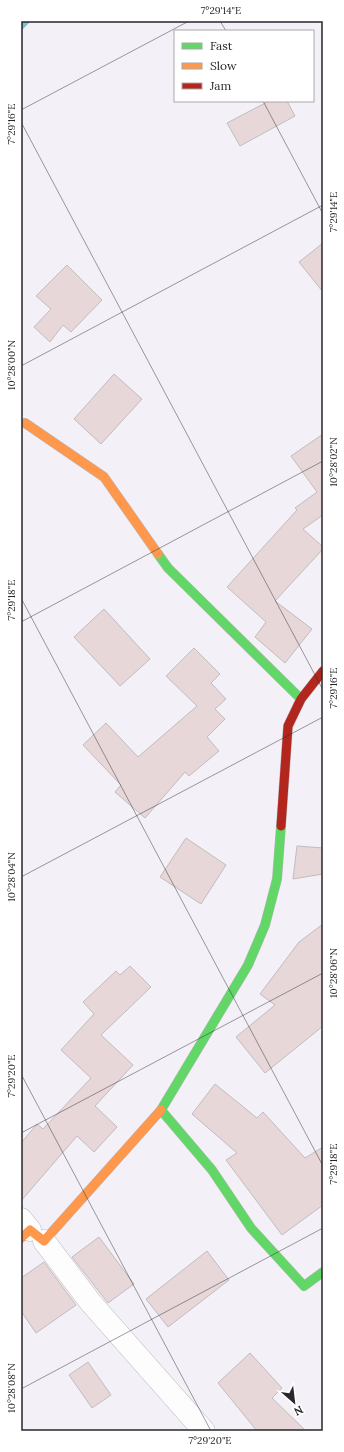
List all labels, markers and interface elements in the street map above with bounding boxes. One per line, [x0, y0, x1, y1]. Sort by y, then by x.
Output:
text: 7°29'14"E [201, 4, 241, 17]
legend [174, 30, 314, 102]
text: Fast [210, 38, 233, 53]
text: Slow [210, 58, 237, 73]
text: Jam [209, 78, 231, 93]
text: 7°29'16"E [5, 104, 18, 145]
text: 7°29'14"E [327, 192, 340, 232]
text: 10°28'00"N [5, 339, 18, 390]
text: 10°28'02"N [327, 437, 340, 487]
text: 7°29'18"E [5, 580, 18, 620]
text: 7°29'16"E [327, 668, 340, 709]
text: 10°28'04"N [5, 852, 18, 902]
text: 10°28'06"N [327, 948, 340, 998]
text: 7°29'20"E [5, 1054, 18, 1098]
text: 7°29'18"E [327, 1144, 340, 1184]
text: 10°28'08"N [5, 1363, 18, 1413]
north arrow [274, 1382, 314, 1422]
text: N [291, 1403, 306, 1419]
text: 7°29'20"E [188, 1434, 232, 1447]

